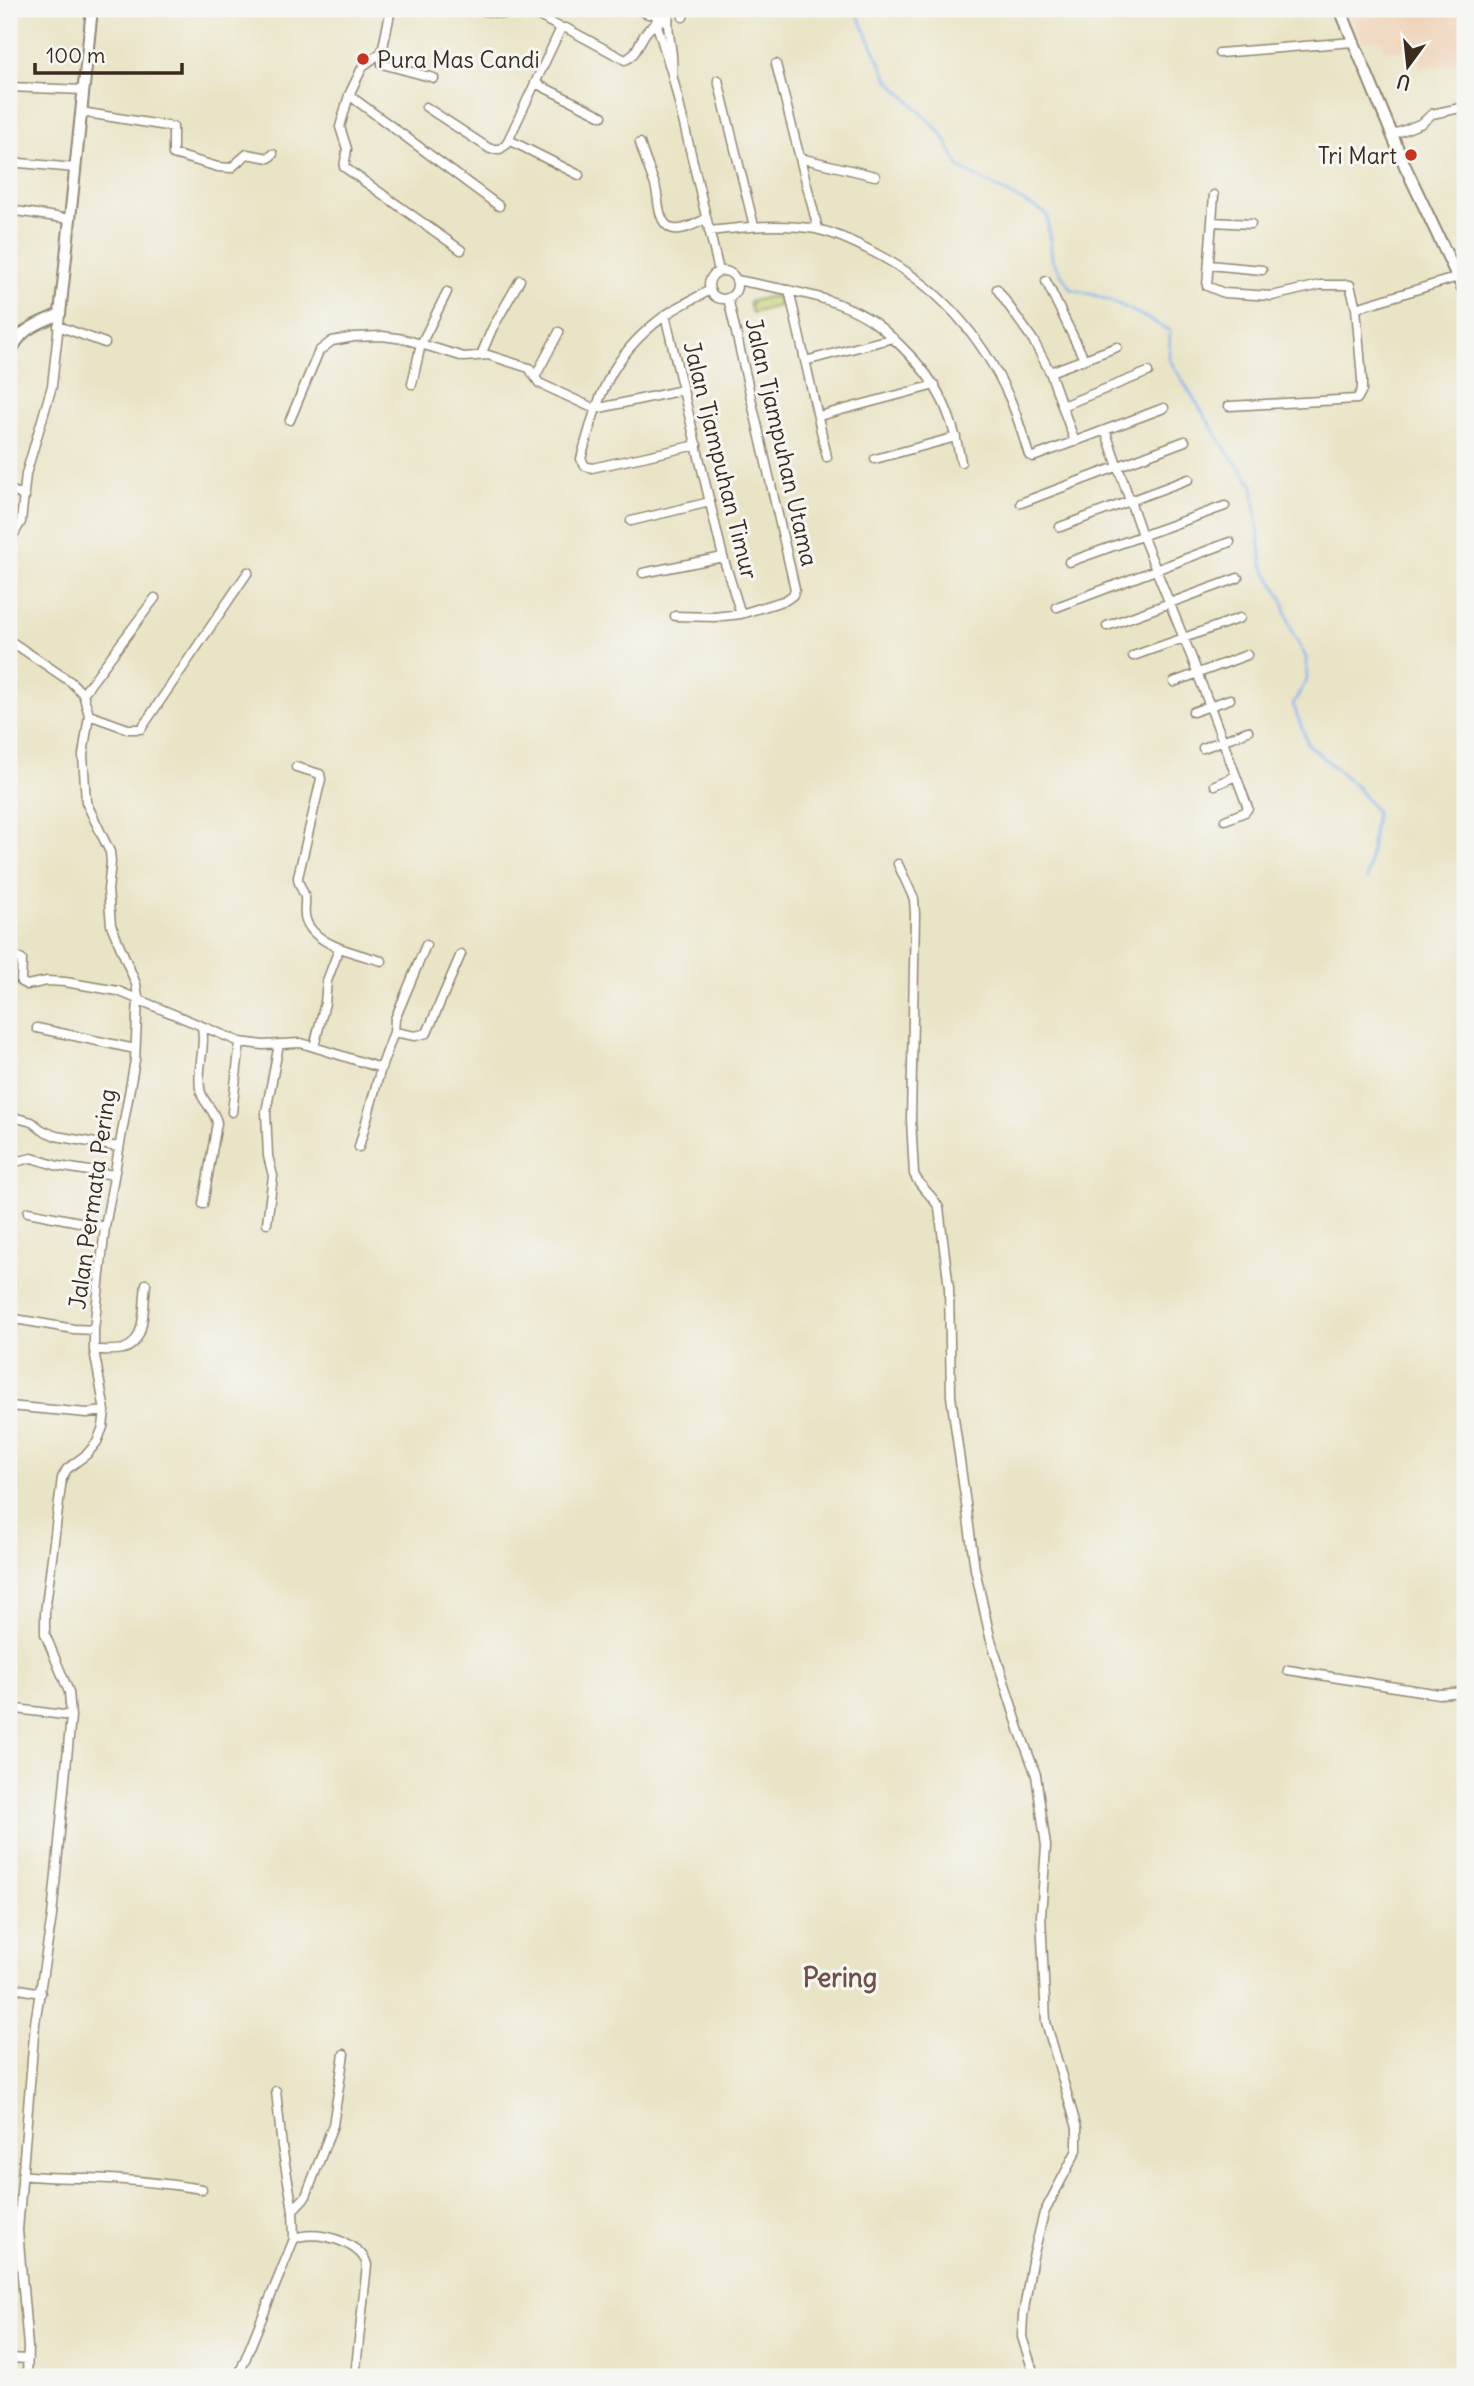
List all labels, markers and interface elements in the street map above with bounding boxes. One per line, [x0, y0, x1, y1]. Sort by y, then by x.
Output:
scale bar [35, 32, 182, 76]
north arrow [1372, 32, 1442, 102]
text: 100 m [46, 42, 105, 69]
place label: Pura Mas Candi [377, 45, 540, 74]
marker: Pura Mas Candi [355, 51, 371, 67]
text: U [1394, 69, 1413, 96]
place label: Tri Mart [1318, 141, 1397, 170]
marker: Tri Mart [1403, 147, 1419, 163]
street label: Jalan Tjampuhan Utama [739, 315, 825, 569]
street label: Jalan Tjampuhan Timur [677, 338, 765, 583]
street label: Jalan Permata Pering [62, 1087, 122, 1311]
district label: Pering [803, 1961, 877, 1994]

